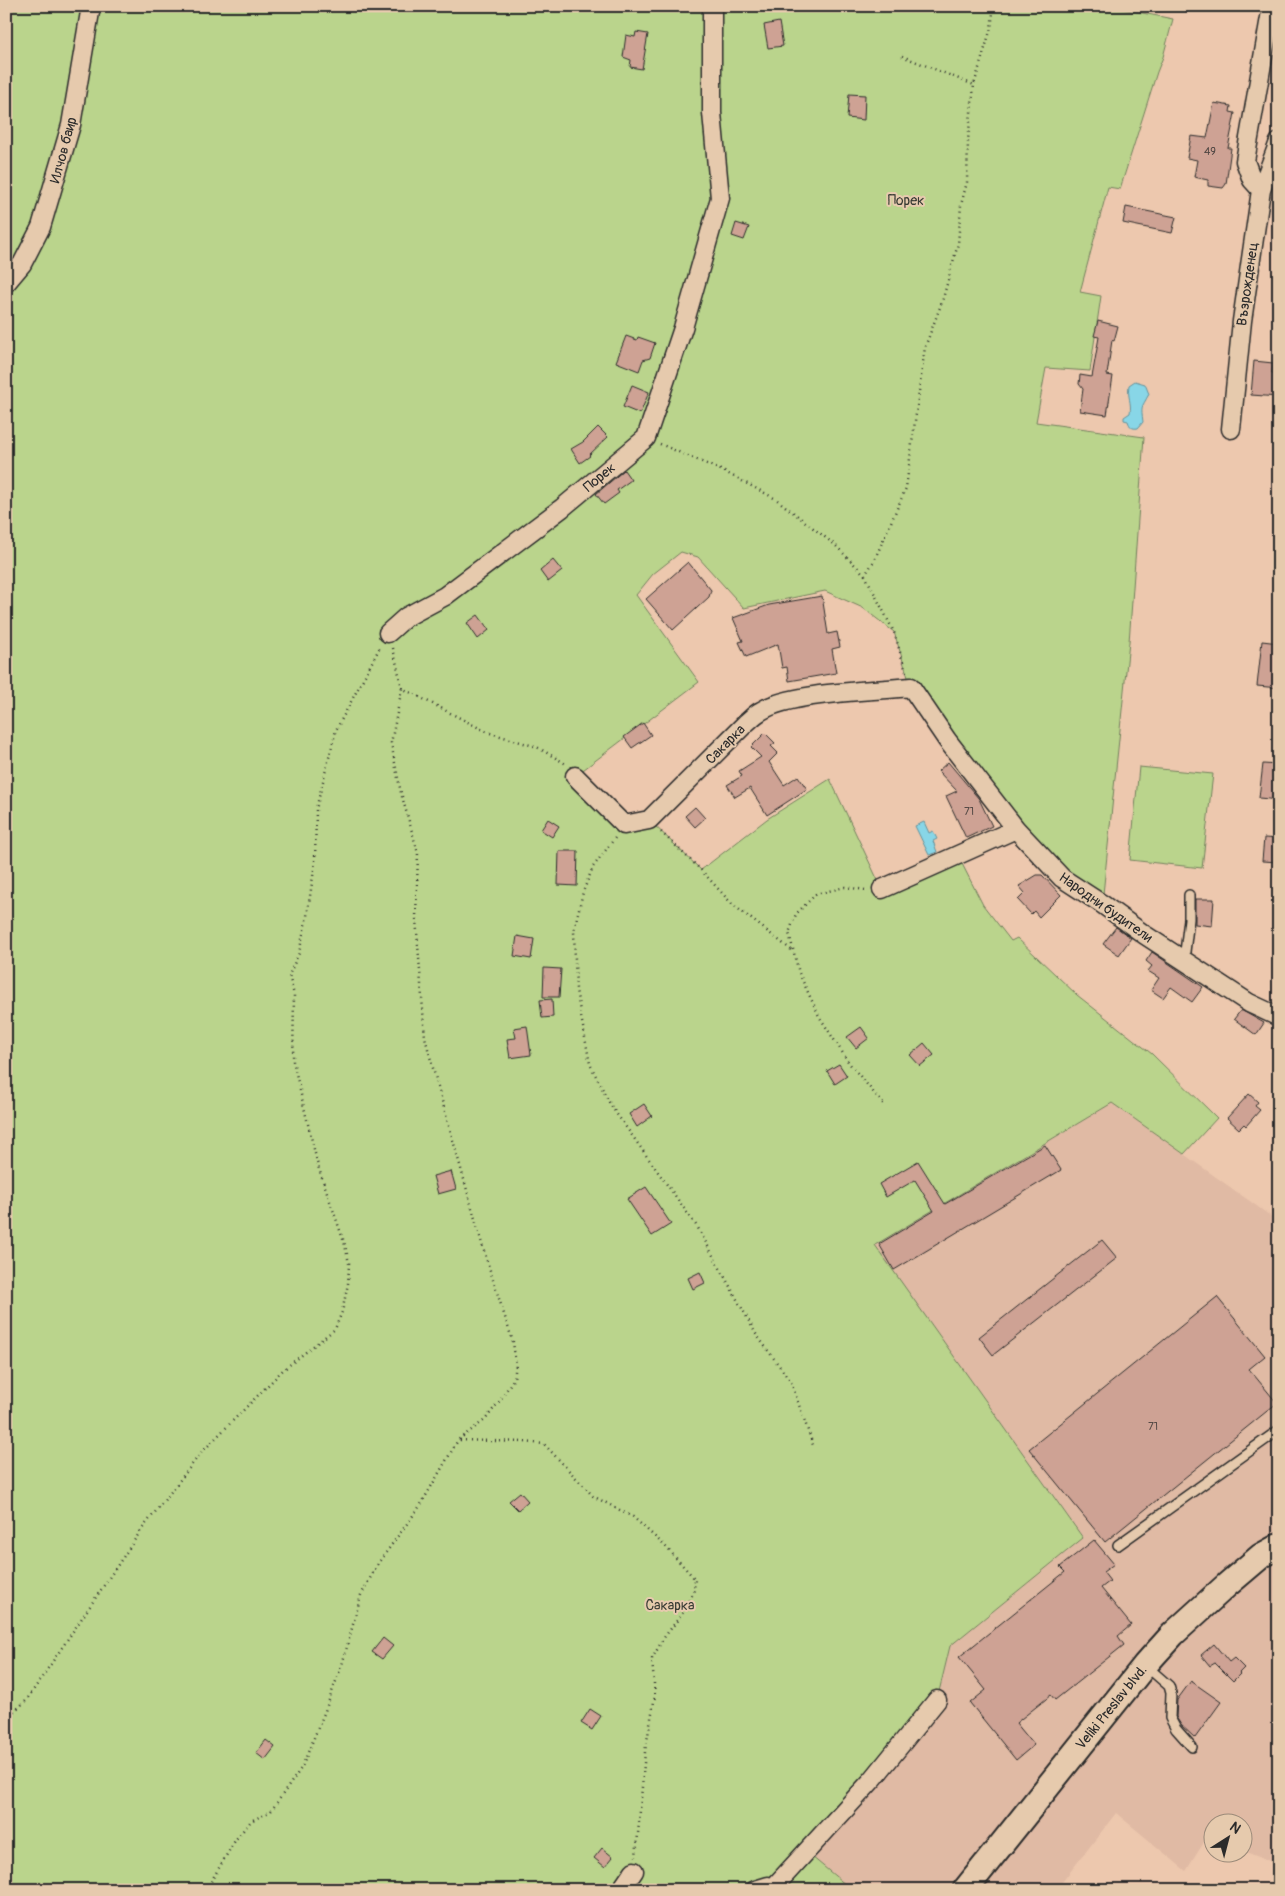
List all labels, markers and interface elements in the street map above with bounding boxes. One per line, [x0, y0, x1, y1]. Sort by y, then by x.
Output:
street label: Илчов баир [47, 115, 81, 185]
house number: 49 [1204, 145, 1216, 158]
park label: Порек [888, 192, 924, 209]
street label: Възрожденец [1233, 241, 1262, 327]
street label: Порек [580, 459, 619, 496]
street label: Сакарка [702, 721, 749, 768]
house number: 71 [964, 805, 974, 818]
street label: Народни будители [1056, 869, 1156, 946]
house number: 71 [1148, 1420, 1158, 1433]
park label: Сакарка [645, 1597, 695, 1614]
street label: Veliki Preslav blvd. [1072, 1662, 1151, 1753]
north arrow [1202, 1814, 1252, 1864]
text: N [1227, 1818, 1244, 1838]

